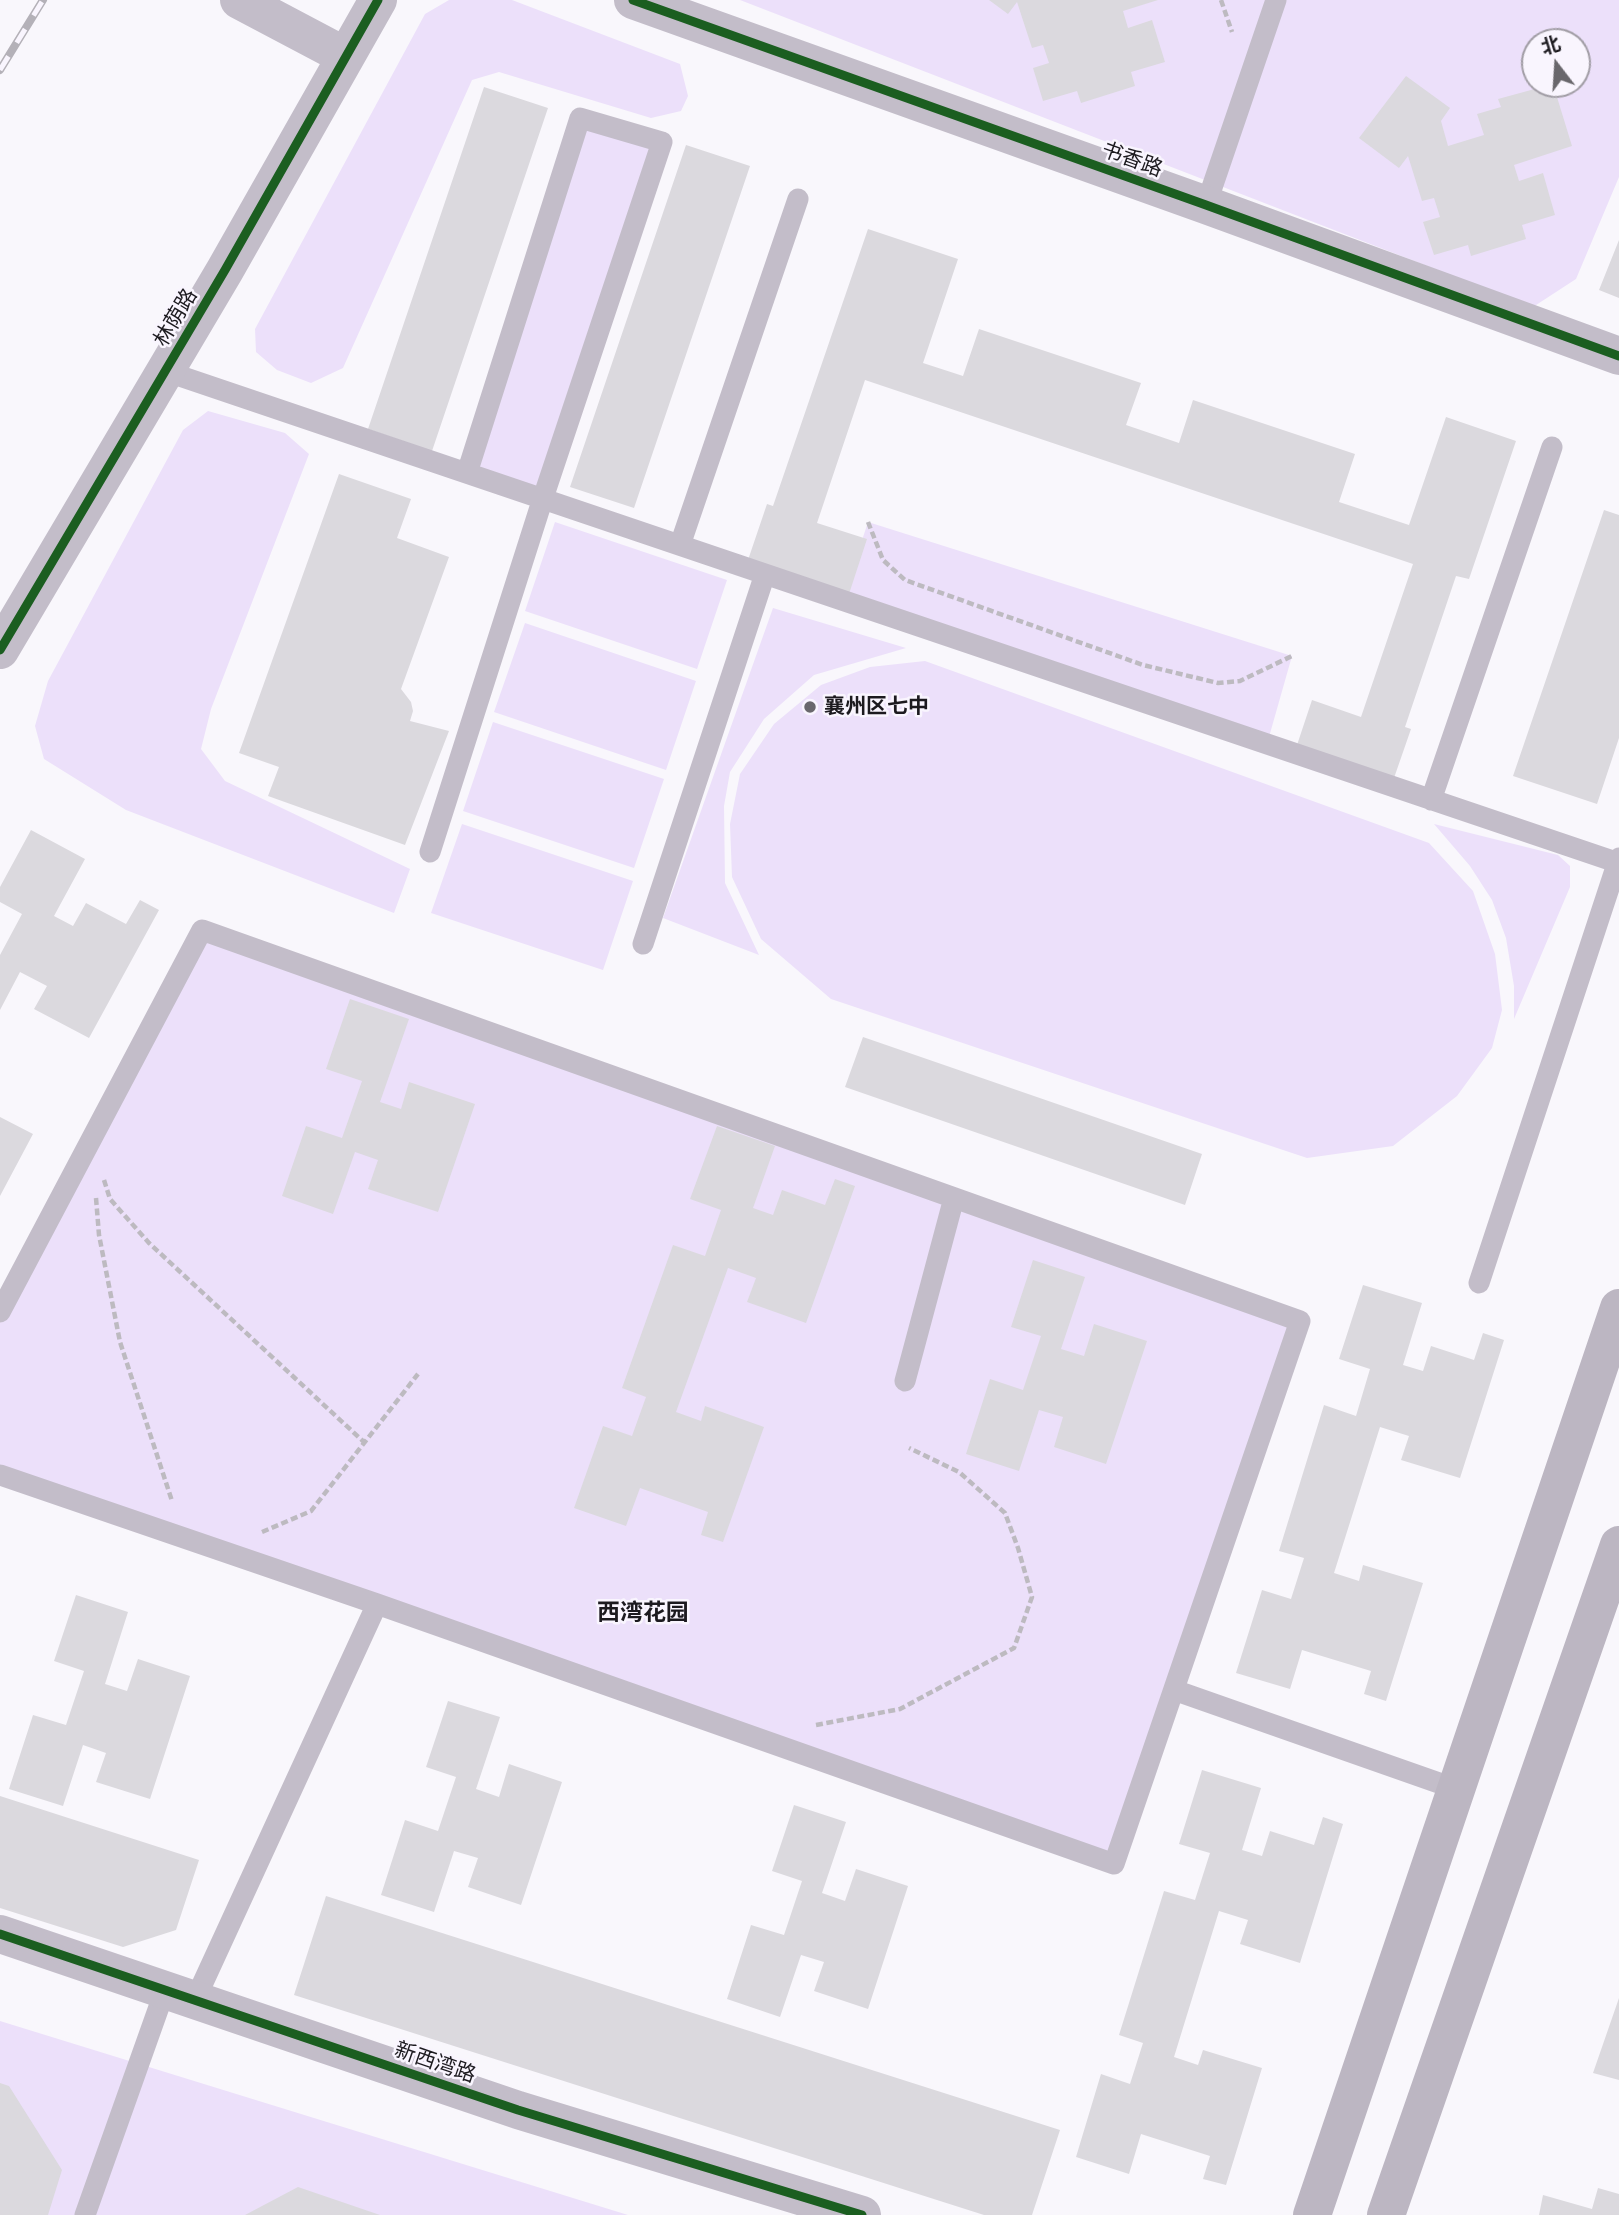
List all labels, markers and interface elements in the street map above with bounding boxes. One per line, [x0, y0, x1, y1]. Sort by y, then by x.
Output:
north arrow [1521, 28, 1591, 98]
text: 北 [1538, 31, 1563, 59]
street label: 书香路 [1098, 137, 1166, 183]
street label: 林荫路 [149, 285, 203, 351]
place label: 襄州区七中 [824, 694, 929, 720]
marker: 襄州区七中 [802, 699, 818, 715]
district label: 西湾花园 [597, 1599, 689, 1627]
street label: 新西湾路 [391, 2037, 479, 2089]

